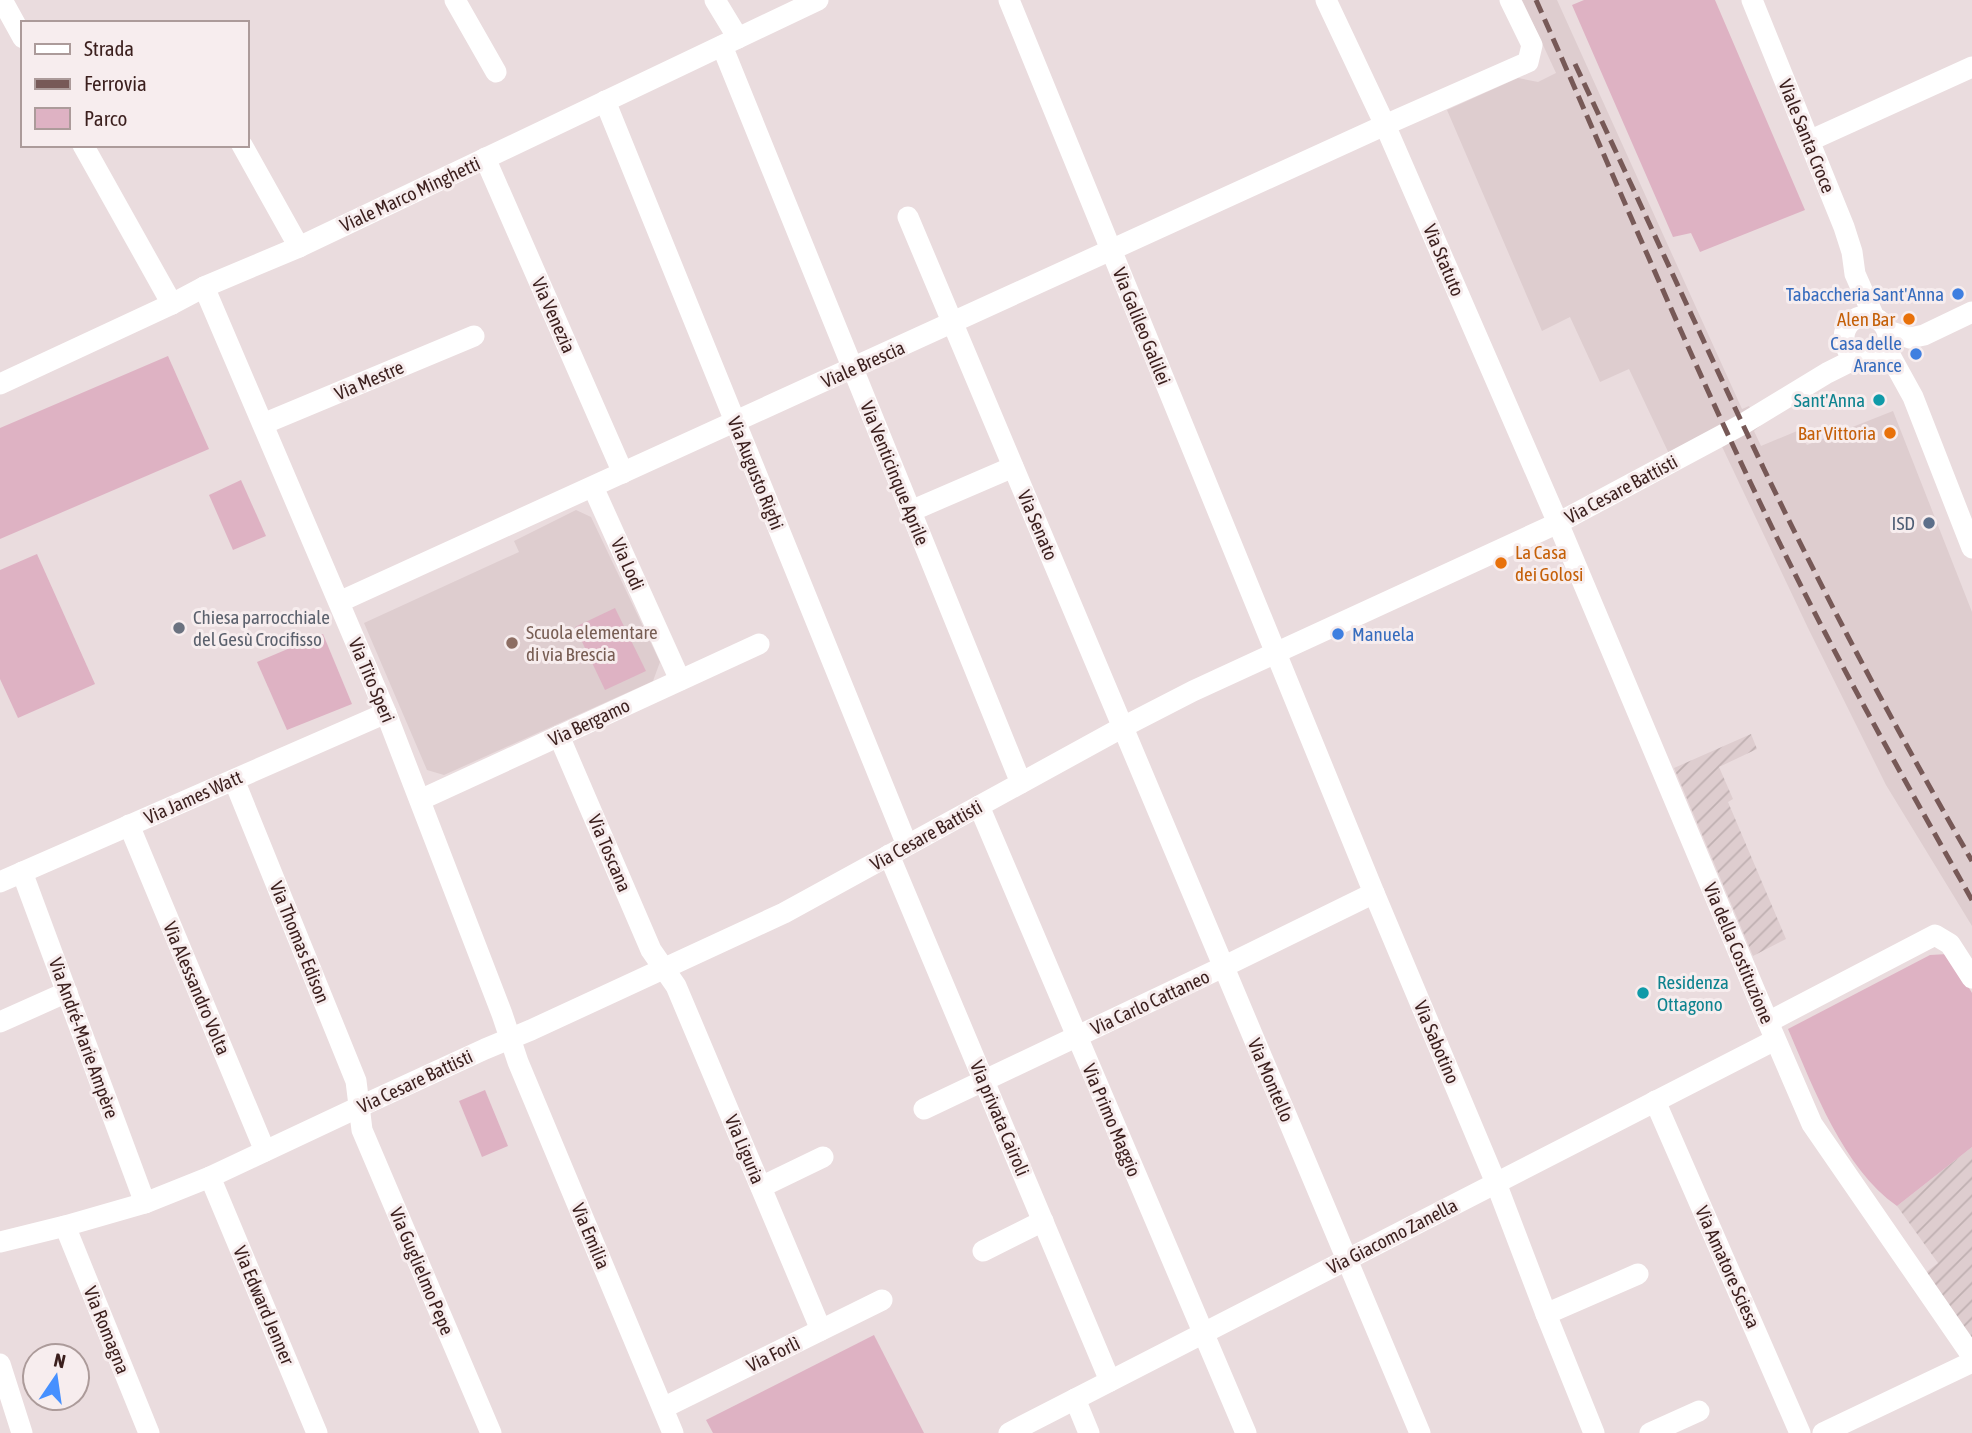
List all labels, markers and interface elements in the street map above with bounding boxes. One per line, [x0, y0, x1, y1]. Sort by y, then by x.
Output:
legend [21, 21, 248, 147]
text: Strada [84, 36, 134, 60]
text: Ferrovia [84, 71, 147, 95]
street label: Viale Santa Croce [1774, 76, 1840, 196]
text: Parco [84, 106, 127, 130]
street label: Viale Marco Minghetti [336, 152, 484, 236]
street label: Via Statuto [1419, 221, 1469, 299]
street label: Via Galileo Galilei [1108, 264, 1176, 388]
street label: Via Venezia [528, 274, 580, 356]
place label: Tabaccheria Sant'Anna [1786, 283, 1944, 305]
marker: Tabaccheria Sant'Anna [1950, 286, 1966, 302]
place label: Alen Bar [1837, 308, 1895, 330]
marker: Alen Bar [1901, 311, 1917, 327]
place label: Casa delle Arance [1830, 332, 1902, 376]
street label: Viale Brescia [818, 336, 908, 392]
marker: Casa delle Arance [1908, 346, 1924, 362]
street label: Via Mestre [331, 356, 407, 404]
place label: Sant'Anna [1794, 389, 1865, 411]
marker: Sant'Anna [1871, 392, 1887, 408]
street label: Via Venticinque Aprile [856, 398, 934, 548]
street label: Via Augusto Righi [723, 413, 789, 533]
place label: Bar Vittoria [1798, 422, 1876, 444]
marker: Bar Vittoria [1882, 425, 1898, 441]
street label: Via Cesare Battisti [1561, 450, 1681, 528]
street label: Via Senato [1013, 487, 1063, 563]
place label: ISD [1892, 512, 1915, 534]
marker: ISD [1921, 515, 1937, 531]
street label: Via Lodi [607, 535, 649, 593]
place label: La Casa dei Golosi [1515, 541, 1583, 585]
marker: La Casa dei Golosi [1493, 555, 1509, 571]
place label: Chiesa parrocchiale del Gesù Crocifisso [193, 606, 330, 650]
marker: Chiesa parrocchiale del Gesù Crocifisso [171, 620, 187, 636]
place label: Scuola elementare di via Brescia [526, 621, 658, 665]
place label: Manuela [1352, 623, 1414, 645]
marker: Manuela [1330, 626, 1346, 642]
street label: Via Tito Speri [344, 634, 400, 726]
marker: Scuola elementare di via Brescia [504, 635, 520, 651]
street label: Via Bergamo [545, 694, 633, 750]
street label: Via James Watt [141, 766, 245, 828]
street label: Via Cesare Battisti [866, 795, 986, 875]
street label: Via Toscana [584, 811, 636, 895]
street label: Via Thomas Edison [266, 878, 334, 1006]
street label: Via della Costituzione [1699, 879, 1779, 1027]
street label: Via Alessandro Volta [159, 918, 235, 1058]
street label: Via André-Marie Ampère [45, 955, 123, 1121]
street label: Via Carlo Cattaneo [1087, 965, 1213, 1039]
place label: Residenza Ottagono [1657, 971, 1729, 1015]
marker: Residenza Ottagono [1635, 985, 1651, 1001]
street label: Via Sabotino [1410, 997, 1464, 1087]
street label: Via Montello [1244, 1035, 1298, 1125]
street label: Via Cesare Battisti [354, 1045, 476, 1117]
street label: Via privata Cairoli [966, 1057, 1034, 1179]
street label: Via Primo Maggio [1078, 1060, 1146, 1180]
street label: Via Liguria [721, 1111, 769, 1187]
street label: Via Giacomo Zanella [1323, 1194, 1461, 1278]
street label: Via Emilia [567, 1200, 615, 1272]
street label: Via Amatore Sciesa [1691, 1202, 1765, 1332]
street label: Via Guglielmo Pepe [385, 1204, 459, 1338]
street label: Via Edward Jenner [229, 1242, 299, 1368]
street label: Via Romagna [80, 1283, 134, 1377]
street label: Via Forlì [743, 1332, 803, 1376]
north arrow [21, 1342, 91, 1412]
text: N [52, 1348, 68, 1372]

